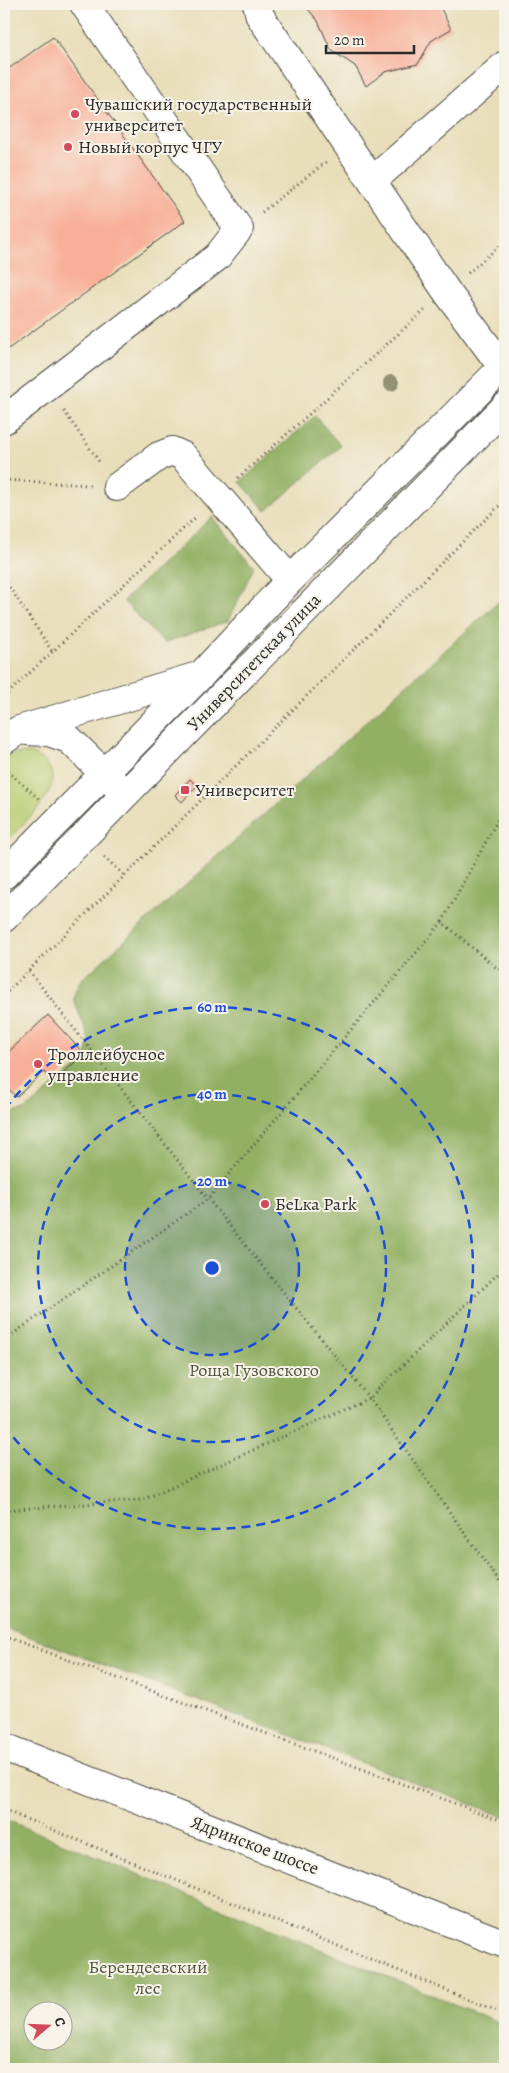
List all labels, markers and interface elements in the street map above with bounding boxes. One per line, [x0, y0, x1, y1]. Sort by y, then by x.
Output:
scale bar [326, 22, 414, 54]
text: 20 m [334, 30, 365, 50]
place label: Чувашский государственный университет [84, 92, 312, 137]
marker: Чувашский государственный университет [69, 108, 81, 120]
place label: Новый корпус ЧГУ [78, 135, 223, 159]
marker: Новый корпус ЧГУ [62, 141, 74, 153]
street label: Университетская улица [182, 587, 327, 736]
place label: Университет [195, 778, 294, 802]
marker: Университет [179, 784, 191, 796]
text: 60 m [197, 997, 227, 1017]
place label: Троллейбусное управление [47, 1042, 165, 1087]
marker: Троллейбусное управление [32, 1058, 44, 1070]
text: 40 m [197, 1084, 227, 1104]
text: 20 m [197, 1171, 227, 1191]
place label: БeLка Park [275, 1192, 357, 1216]
marker: БeLка Park [259, 1198, 271, 1210]
centre of rings [203, 1259, 221, 1277]
park label: Роща Гузовского [189, 1358, 319, 1382]
street label: Ядринское шоссе [188, 1810, 322, 1880]
park label: Берендеевский лес [88, 1955, 208, 2000]
north arrow [22, 2000, 72, 2050]
text: С [49, 2015, 70, 2029]

